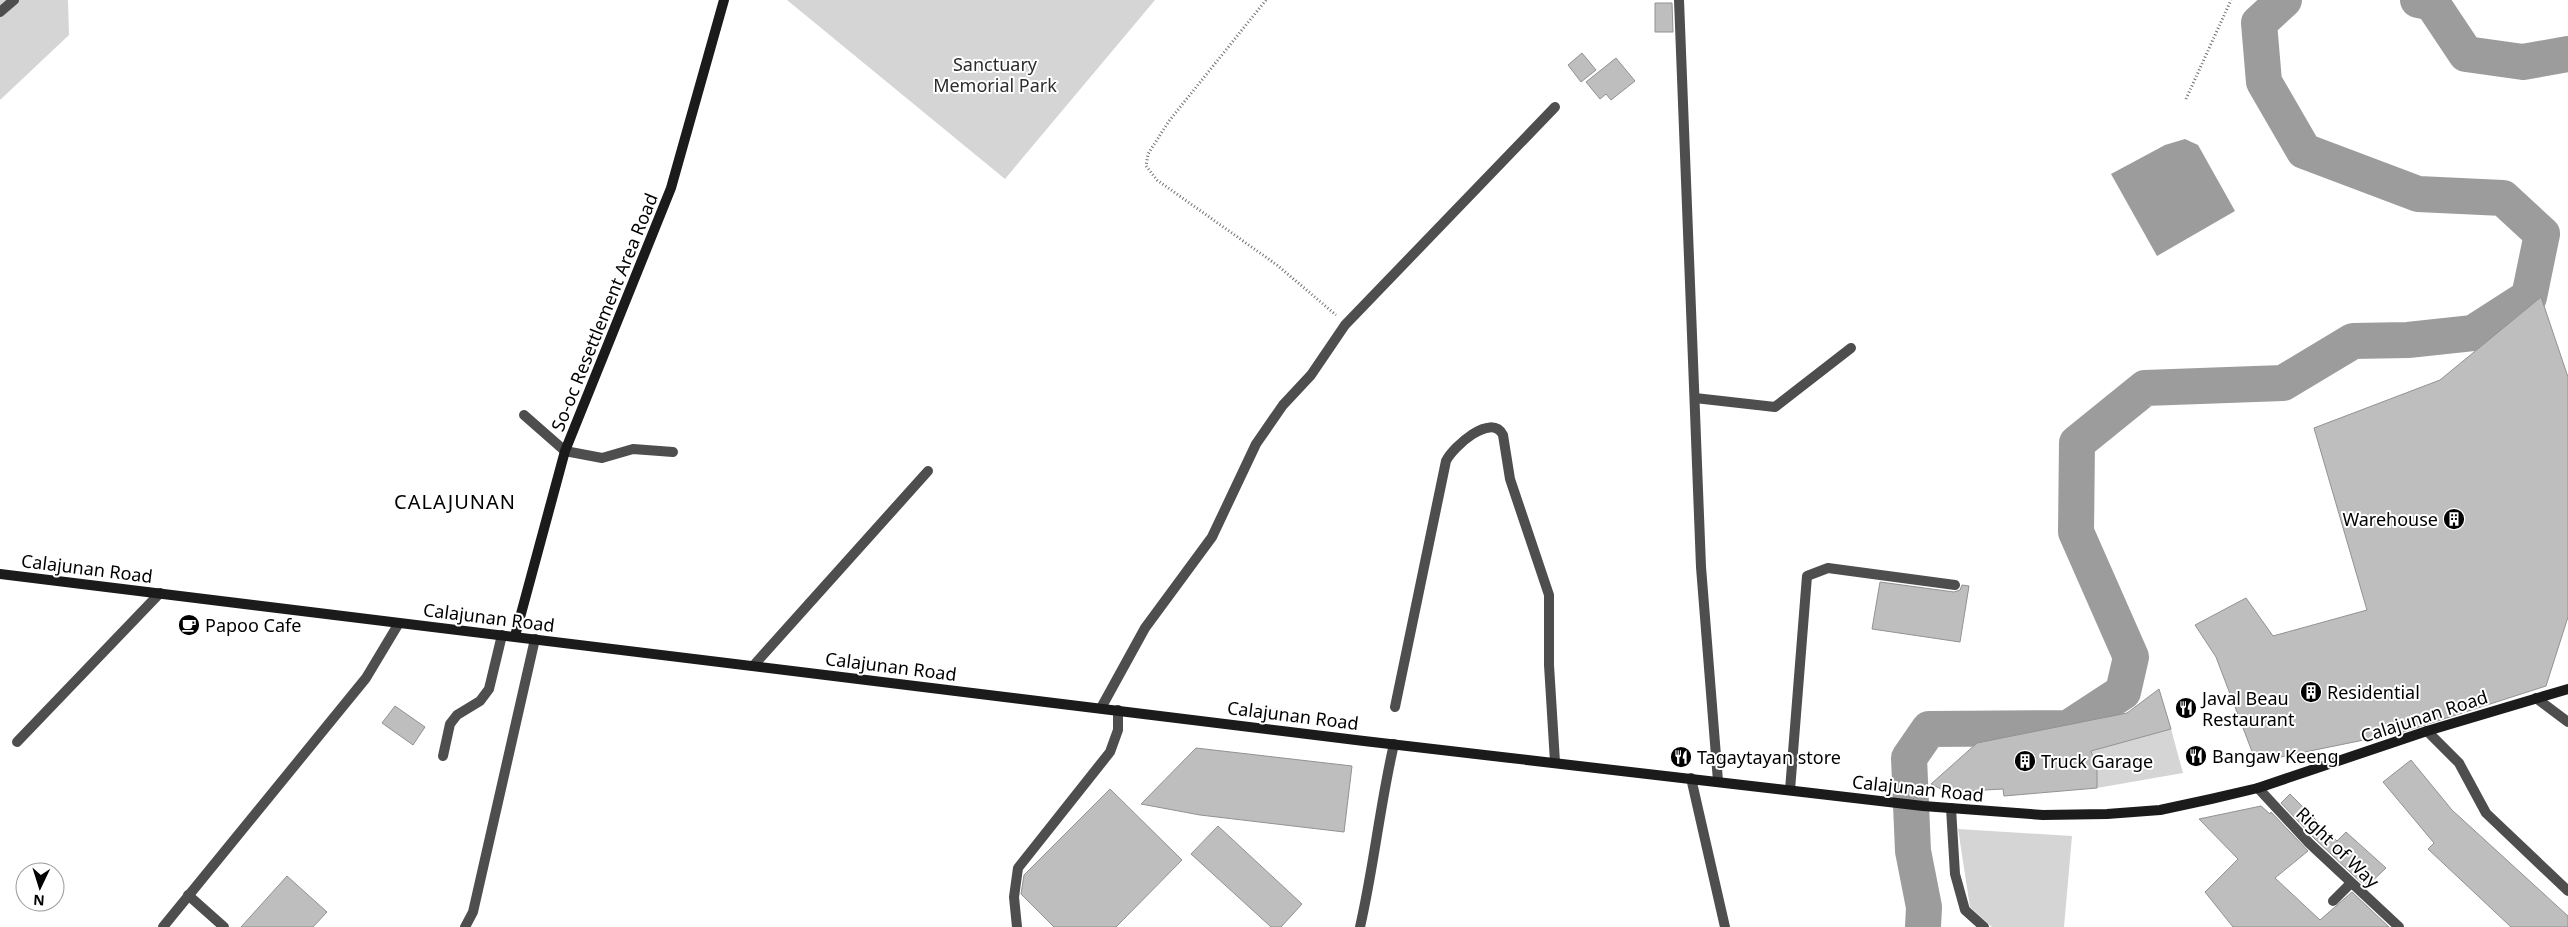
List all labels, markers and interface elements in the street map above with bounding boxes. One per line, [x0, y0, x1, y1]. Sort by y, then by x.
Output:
park label: Sanctuary Memorial Park [933, 52, 1057, 97]
street label: So-oc Resettlement Area Road [545, 189, 663, 435]
district label: CALAJUNAN [394, 488, 516, 515]
place label: Warehouse [2342, 507, 2438, 531]
building icon: Warehouse [2442, 507, 2466, 531]
street label: Calajunan Road [20, 548, 154, 588]
street label: Calajunan Road [422, 597, 556, 637]
cafe icon: Papoo Cafe [177, 613, 201, 637]
place label: Papoo Cafe [205, 613, 301, 637]
street label: Calajunan Road [824, 646, 958, 686]
building icon: Residential [2299, 680, 2323, 704]
place label: Residential [2327, 680, 2420, 704]
street label: Calajunan Road [2357, 684, 2491, 748]
place label: Javal Beau Restaurant [2200, 686, 2295, 731]
street label: Calajunan Road [1226, 695, 1360, 735]
restaurant icon: Javal Beau Restaurant [2174, 696, 2198, 720]
restaurant icon: Bangaw Keeng [2184, 744, 2208, 768]
place label: Bangaw Keeng [2212, 744, 2339, 768]
restaurant icon: Tagaytayan store [1669, 745, 1693, 769]
place label: Tagaytayan store [1697, 745, 1841, 769]
building icon: Truck Garage [2013, 749, 2037, 773]
place label: Truck Garage [2041, 749, 2153, 773]
street label: Calajunan Road [1851, 769, 1985, 807]
street label: Right of Way [2291, 801, 2385, 893]
north arrow [15, 862, 65, 912]
text: N [33, 891, 45, 910]

